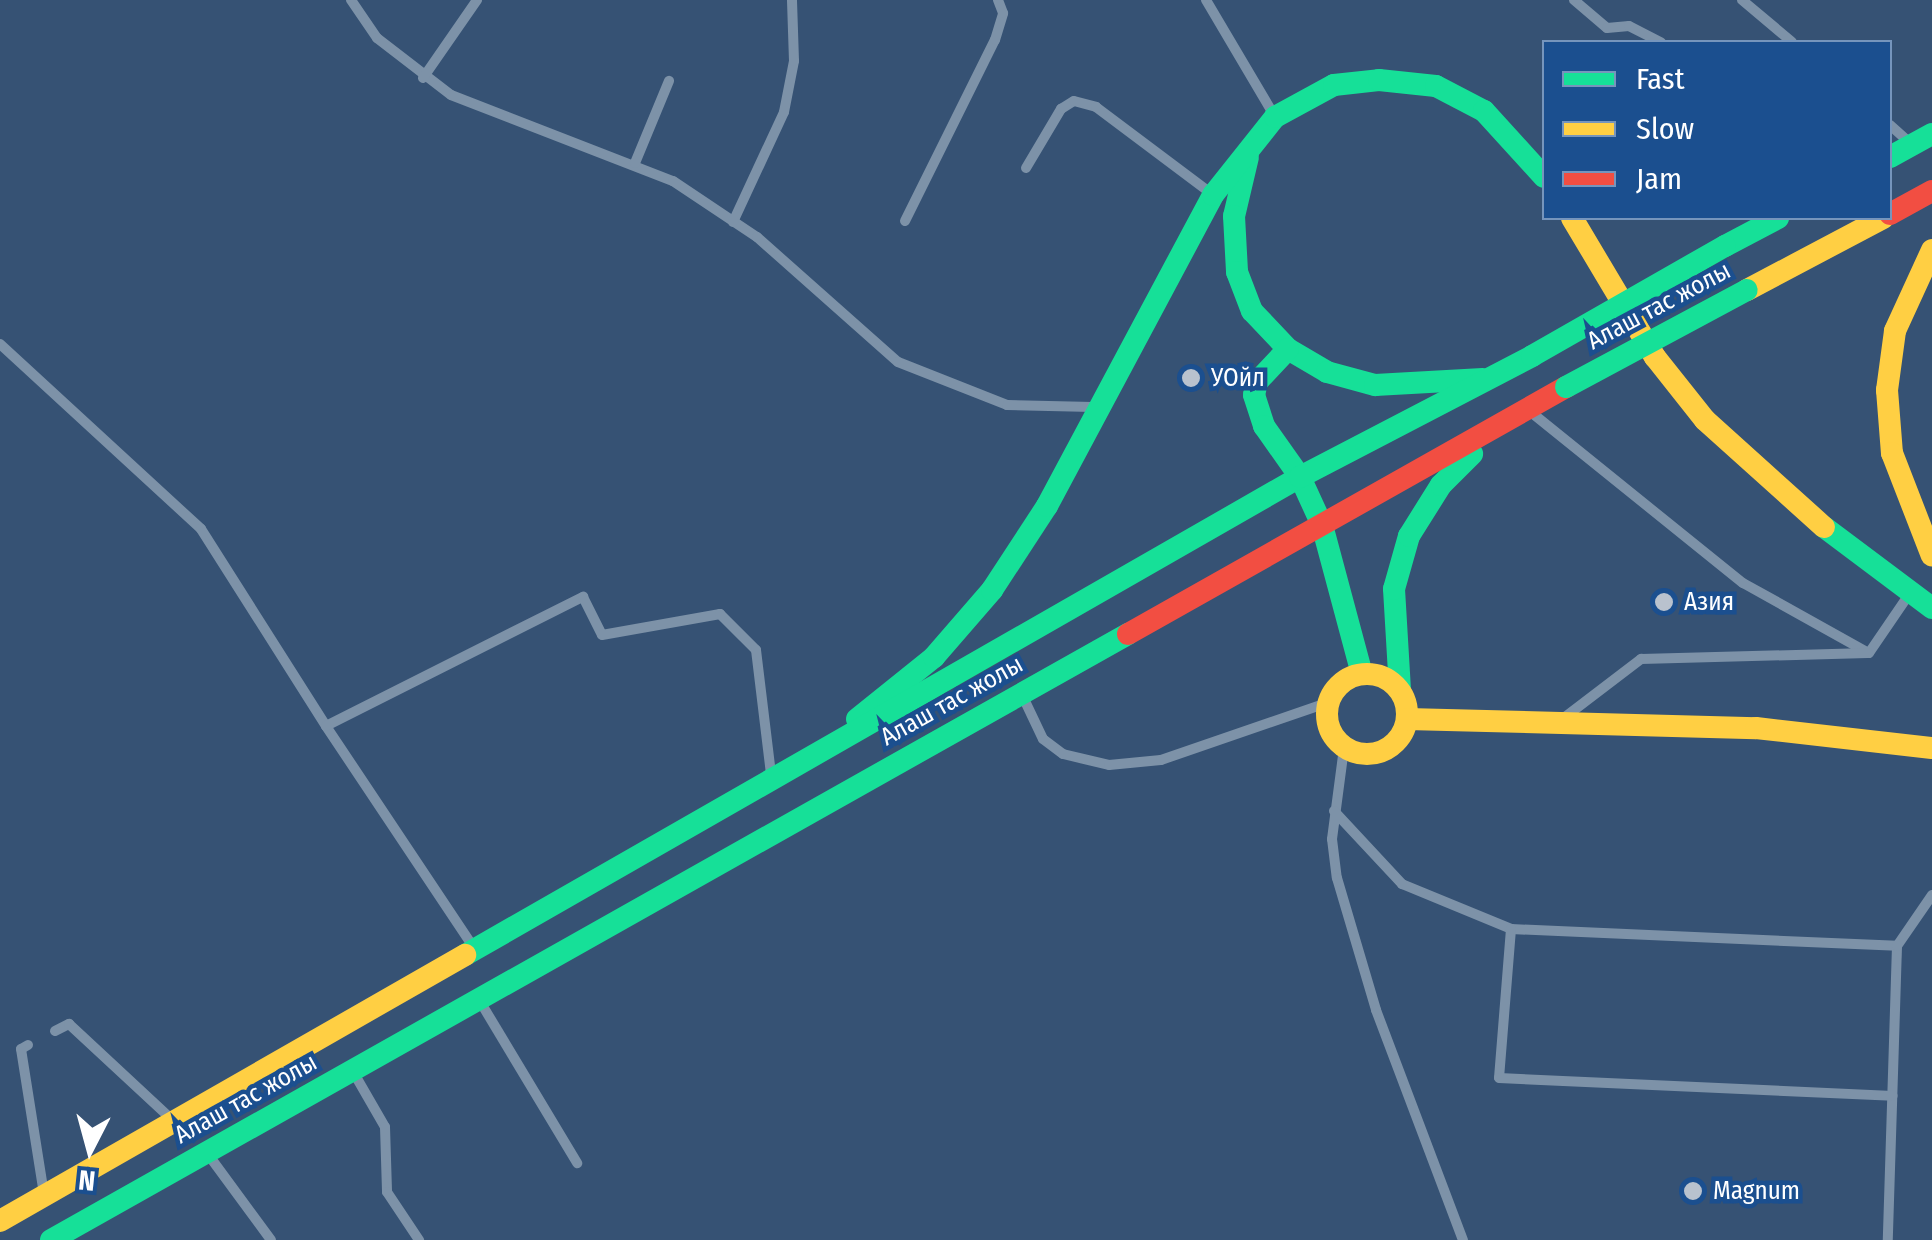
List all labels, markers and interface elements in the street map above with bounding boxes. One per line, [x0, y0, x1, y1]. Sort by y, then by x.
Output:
legend [1542, 40, 1892, 220]
text: Fast [1636, 61, 1684, 97]
text: Slow [1636, 111, 1694, 147]
text: Jam [1636, 161, 1682, 197]
street label: Алаш тас жолы [1582, 256, 1736, 356]
place label: УОйл [1211, 363, 1265, 393]
marker: УОйл [1180, 367, 1202, 389]
place label: Азия [1684, 587, 1734, 617]
marker: Азия [1653, 591, 1675, 613]
street label: Алаш тас жолы [876, 650, 1028, 752]
street label: Алаш тас жолы [170, 1048, 322, 1150]
north arrow [40, 1100, 140, 1200]
text: N [77, 1163, 97, 1198]
place label: Magnum [1713, 1176, 1800, 1206]
marker: Magnum [1682, 1180, 1704, 1202]

